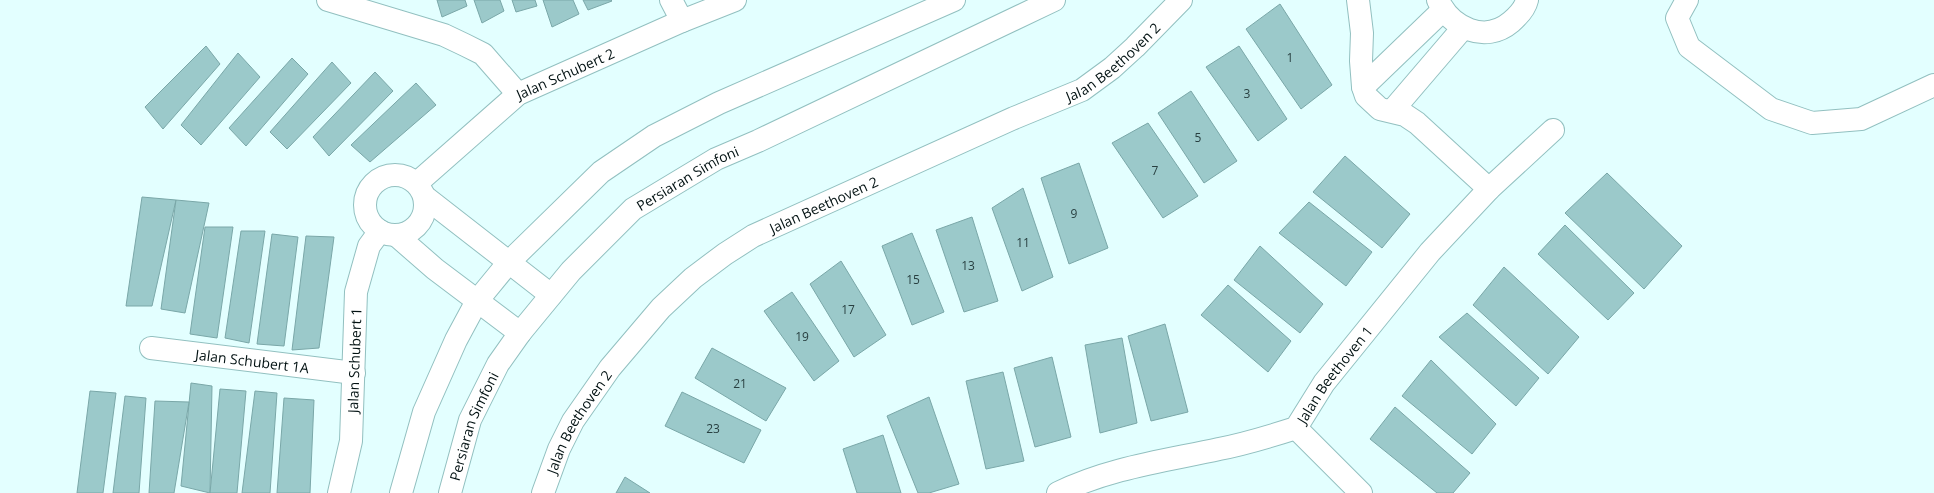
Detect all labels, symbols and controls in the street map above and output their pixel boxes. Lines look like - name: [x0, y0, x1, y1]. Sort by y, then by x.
- street label: Jalan Beethoven 2: [1061, 18, 1164, 106]
- street label: Jalan Schubert 2: [511, 43, 617, 104]
- house number: 1: [1287, 49, 1293, 66]
- house number: 3: [1244, 85, 1251, 102]
- house number: 5: [1195, 129, 1202, 146]
- street label: Persiaran Simfoni: [632, 141, 741, 215]
- house number: 7: [1152, 162, 1159, 179]
- street label: Jalan Beethoven 2: [764, 171, 881, 238]
- house number: 9: [1071, 205, 1078, 222]
- house number: 11: [1016, 234, 1030, 251]
- house number: 13: [961, 257, 975, 274]
- house number: 15: [906, 271, 920, 288]
- house number: 17: [841, 301, 855, 318]
- street label: Jalan Schubert 1: [342, 307, 365, 415]
- street label: Jalan Beethoven 1: [1291, 322, 1376, 429]
- house number: 19: [795, 328, 809, 345]
- street label: Jalan Schubert 1A: [192, 344, 310, 377]
- street label: Jalan Beethoven 2: [541, 366, 615, 478]
- street label: Persiaran Simfoni: [444, 368, 502, 483]
- house number: 21: [733, 375, 747, 392]
- house number: 23: [706, 420, 720, 437]

